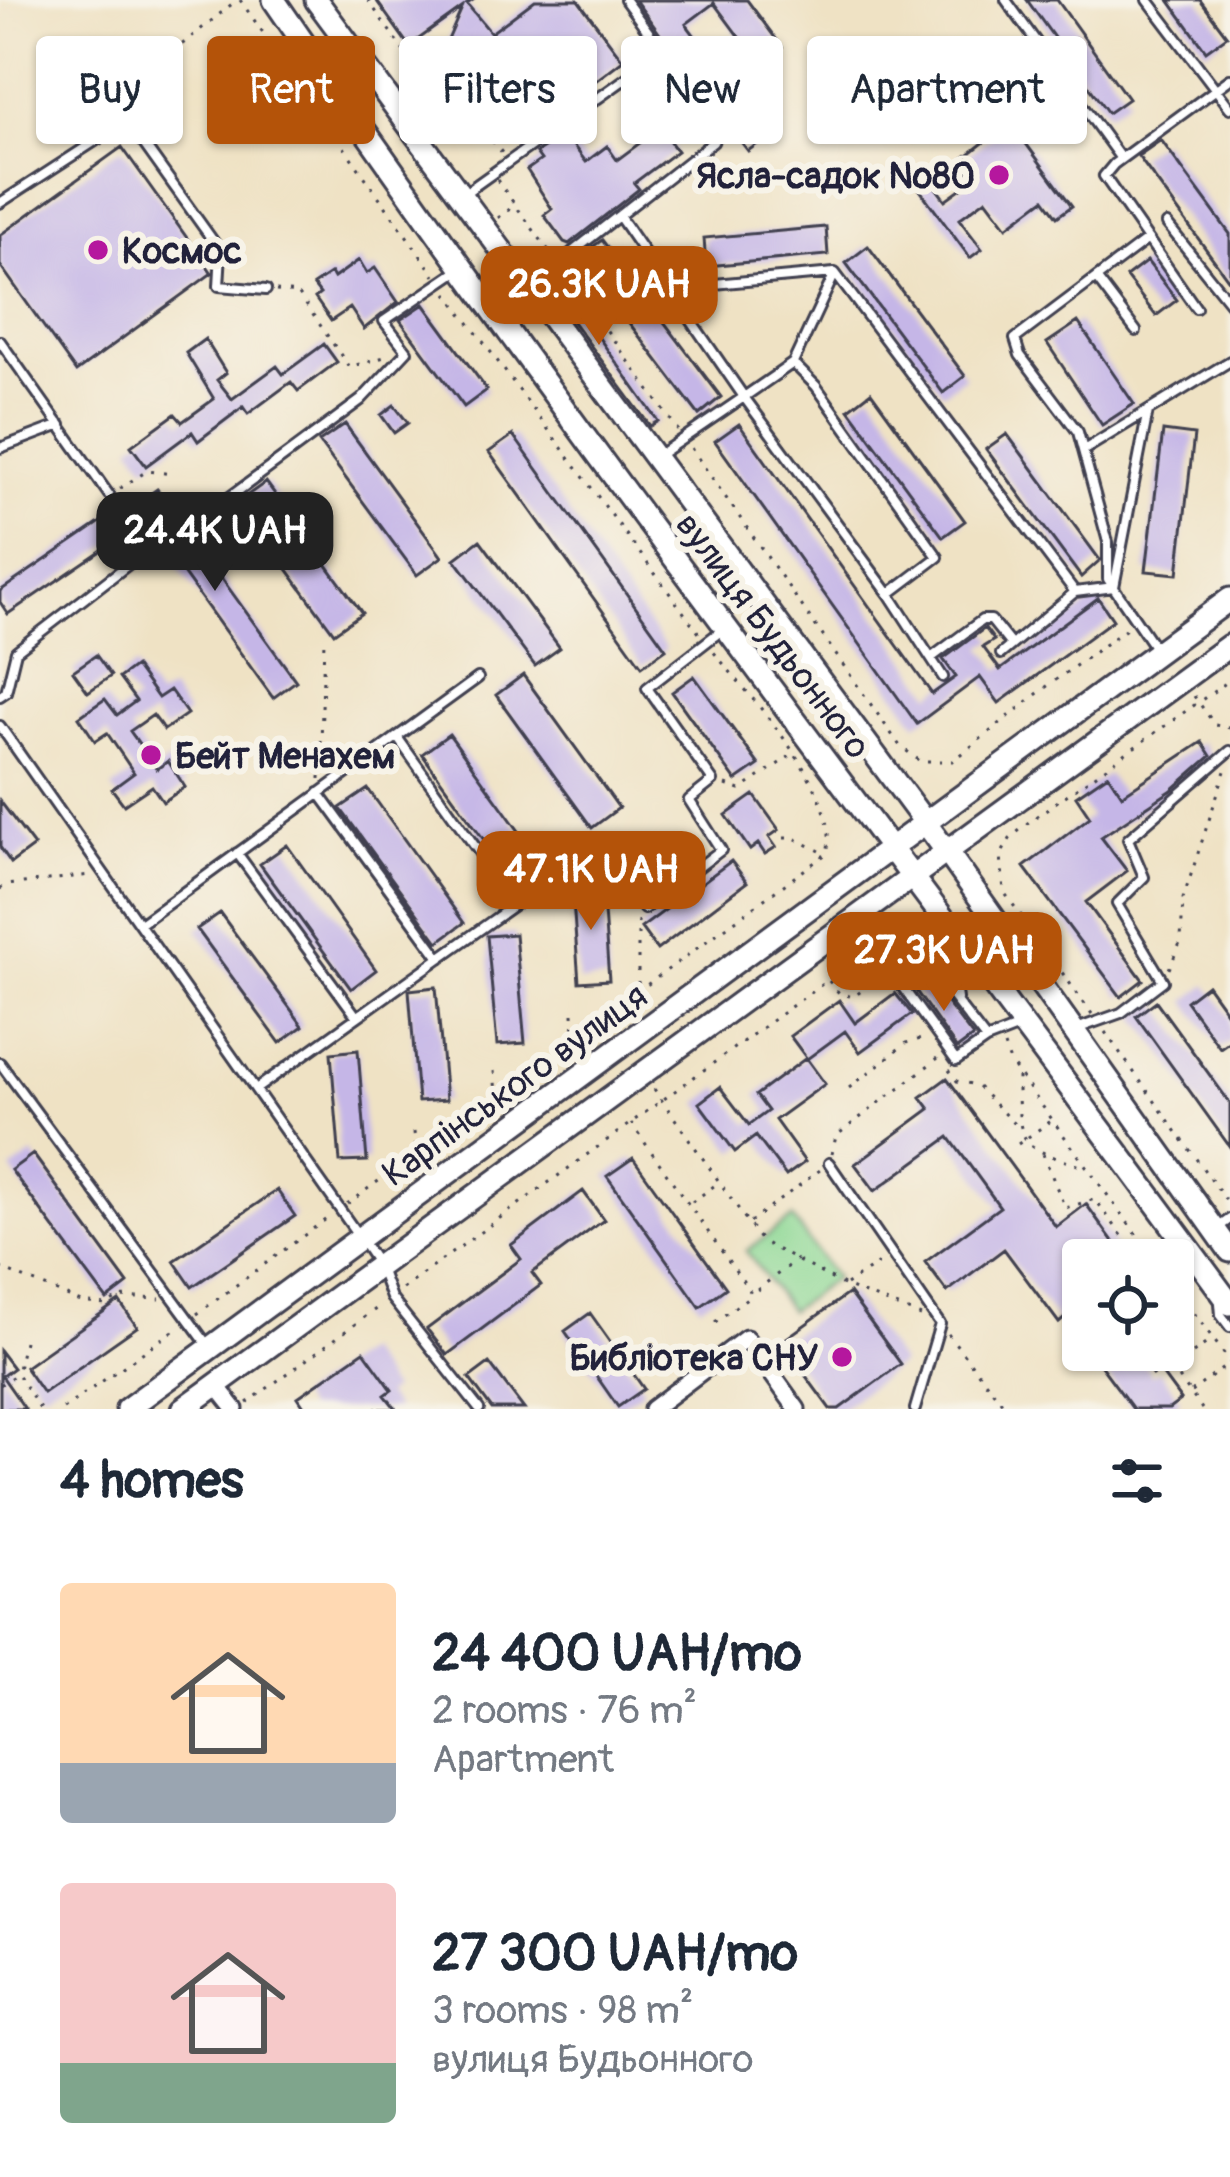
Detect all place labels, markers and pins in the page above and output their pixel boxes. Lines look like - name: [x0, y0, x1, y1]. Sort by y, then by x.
- place label: Ясла-садок №80: [696, 154, 975, 199]
- marker: Ясла-садок №80: [986, 162, 1012, 188]
- place label: Космос: [122, 229, 242, 274]
- marker: Космос: [85, 237, 111, 263]
- pin: 26.3K UAH: [462, 246, 736, 348]
- pin: 24.4K UAH: [78, 492, 352, 594]
- place label: Бейт Менахем: [175, 734, 395, 779]
- marker: Бейт Менахем: [138, 742, 164, 768]
- pin: 47.1K UAH: [454, 831, 728, 933]
- pin: 27.3K UAH: [807, 912, 1081, 1014]
- place label: Библіотека СНУ: [570, 1336, 818, 1381]
- marker: Библіотека СНУ: [829, 1344, 855, 1370]

